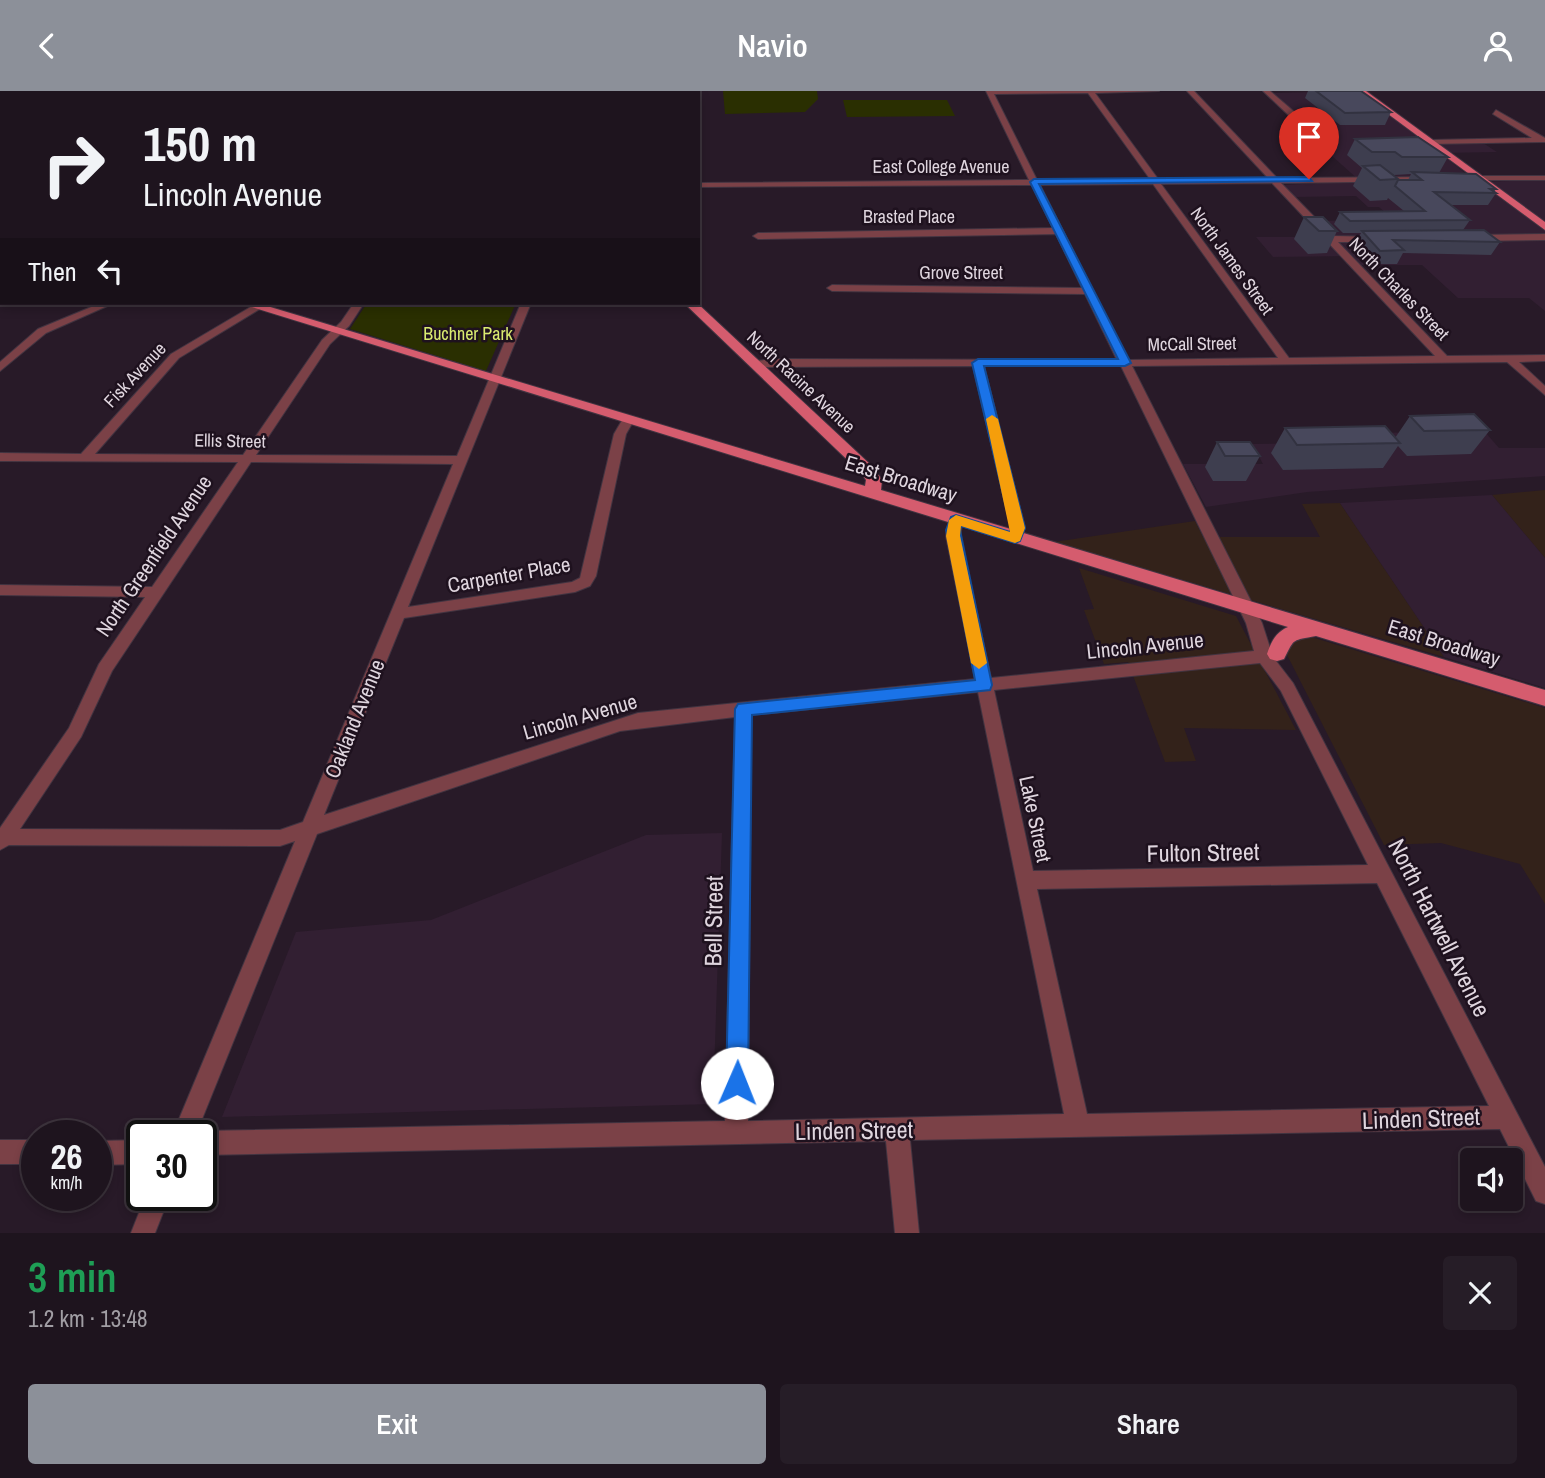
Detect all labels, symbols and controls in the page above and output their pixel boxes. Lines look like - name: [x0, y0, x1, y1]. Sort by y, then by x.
- text: Navio: [737, 24, 808, 67]
- icon: back: [28, 27, 66, 65]
- icon: person: [1479, 27, 1517, 65]
- pin: [1279, 107, 1339, 179]
- text: 150 m: [143, 110, 257, 176]
- icon: arrive: [1290, 118, 1328, 156]
- icon: right: [28, 119, 119, 210]
- street label: East College Avenue: [873, 154, 1009, 179]
- text: Lincoln Avenue: [143, 173, 322, 216]
- street label: North James Street: [1185, 202, 1280, 319]
- street label: Brasted Place: [863, 204, 955, 229]
- street label: North Charles Street: [1344, 232, 1455, 346]
- icon: left: [91, 252, 129, 290]
- text: Then: [28, 254, 77, 289]
- street label: Grove Street: [919, 260, 1003, 285]
- park label: Buchner Park: [423, 321, 513, 346]
- street label: North Racine Avenue: [742, 325, 861, 439]
- street label: McCall Street: [1147, 330, 1236, 357]
- street label: Fisk Avenue: [98, 337, 171, 413]
- street label: Ellis Street: [194, 427, 266, 454]
- street label: East Broadway: [842, 448, 961, 509]
- street label: North Greenfield Avenue: [89, 469, 219, 642]
- street label: Carpenter Place: [445, 549, 573, 600]
- street label: East Broadway: [1385, 612, 1504, 673]
- street label: Lincoln Avenue: [1085, 625, 1205, 666]
- street label: Oakland Avenue: [317, 655, 392, 783]
- street label: Lincoln Avenue: [519, 686, 640, 747]
- street label: Lake Street: [1012, 773, 1059, 865]
- street label: North Hartwell Avenue: [1381, 833, 1499, 1022]
- street label: Fulton Street: [1146, 835, 1260, 869]
- street label: Bell Street: [696, 875, 730, 967]
- position arrow: [700, 1046, 774, 1120]
- street label: Linden Street: [1361, 1100, 1481, 1136]
- street label: Linden Street: [795, 1113, 914, 1147]
- speed limit sign: 30: [126, 1120, 217, 1211]
- text: 26: [51, 1133, 82, 1180]
- map controls: [1460, 1148, 1523, 1211]
- button: sound: [1460, 1148, 1523, 1211]
- text: km/h: [51, 1170, 83, 1195]
- text: 3 min: [28, 1249, 117, 1305]
- button: close: [1443, 1256, 1517, 1330]
- text: 1.2 km · 13:48: [28, 1303, 148, 1334]
- button: Exit: [28, 1384, 766, 1464]
- button: Share: [780, 1384, 1517, 1464]

